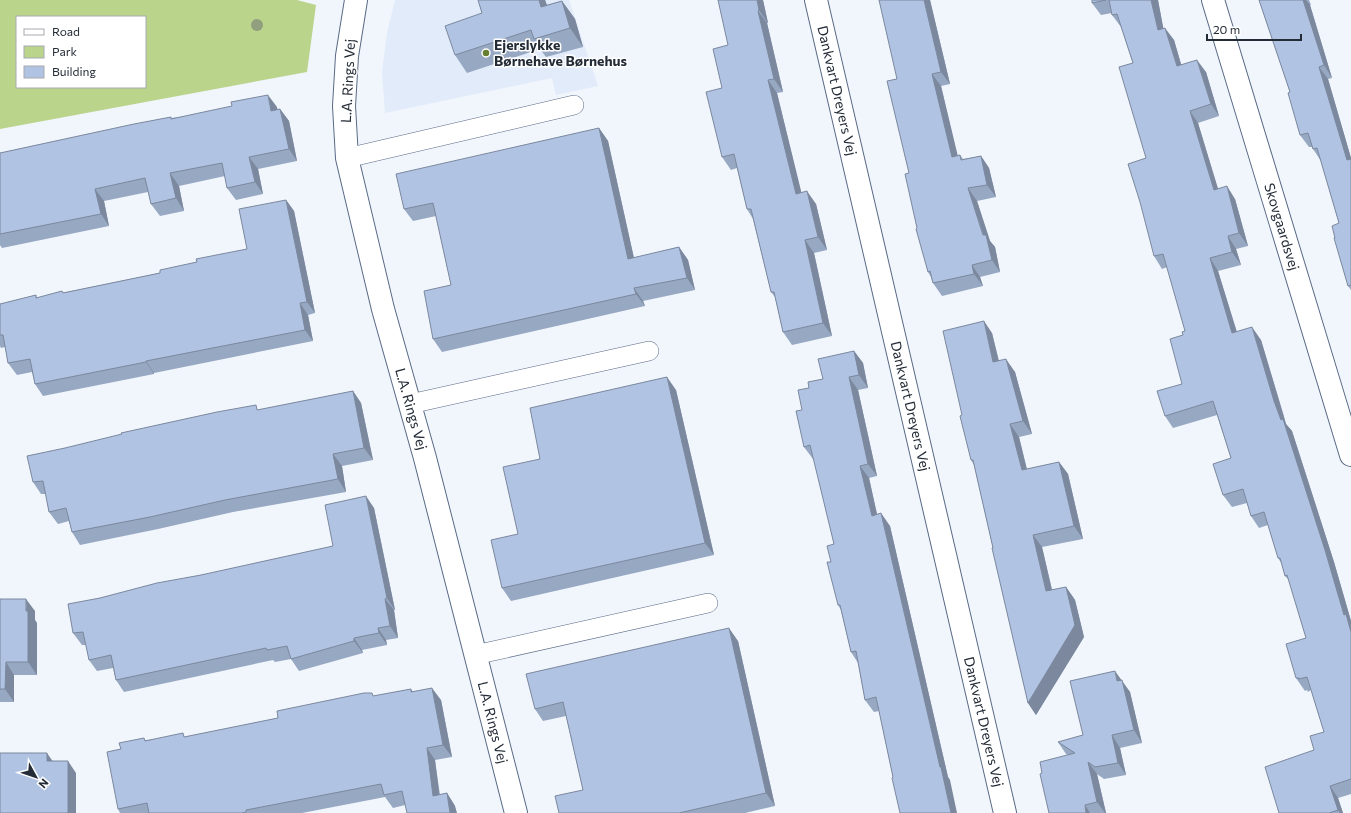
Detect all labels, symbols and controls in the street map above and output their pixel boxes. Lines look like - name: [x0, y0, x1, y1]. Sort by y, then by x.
- legend: [16, 16, 146, 88]
- scale bar: [1207, 16, 1301, 42]
- text: 20 m: [1213, 22, 1240, 36]
- text: Road: [52, 24, 80, 38]
- street label: Dankvart Dreyers Vej: [814, 24, 861, 157]
- place label: Ejerslykke Børnehave Børnehus: [494, 36, 627, 69]
- street label: L.A. Rings Vej: [337, 38, 358, 123]
- text: Park: [52, 44, 78, 58]
- marker: Ejerslykke Børnehave Børnehus: [481, 48, 491, 58]
- text: Building: [52, 64, 96, 78]
- street label: Skovgaardsvej: [1261, 181, 1304, 272]
- street label: Dankvart Dreyers Vej: [888, 339, 934, 473]
- street label: L.A. Rings Vej: [392, 366, 431, 452]
- street label: Dankvart Dreyers Vej: [961, 655, 1008, 788]
- street label: L.A. Rings Vej: [475, 679, 512, 765]
- north arrow: [16, 757, 56, 797]
- text: N: [36, 776, 52, 791]

